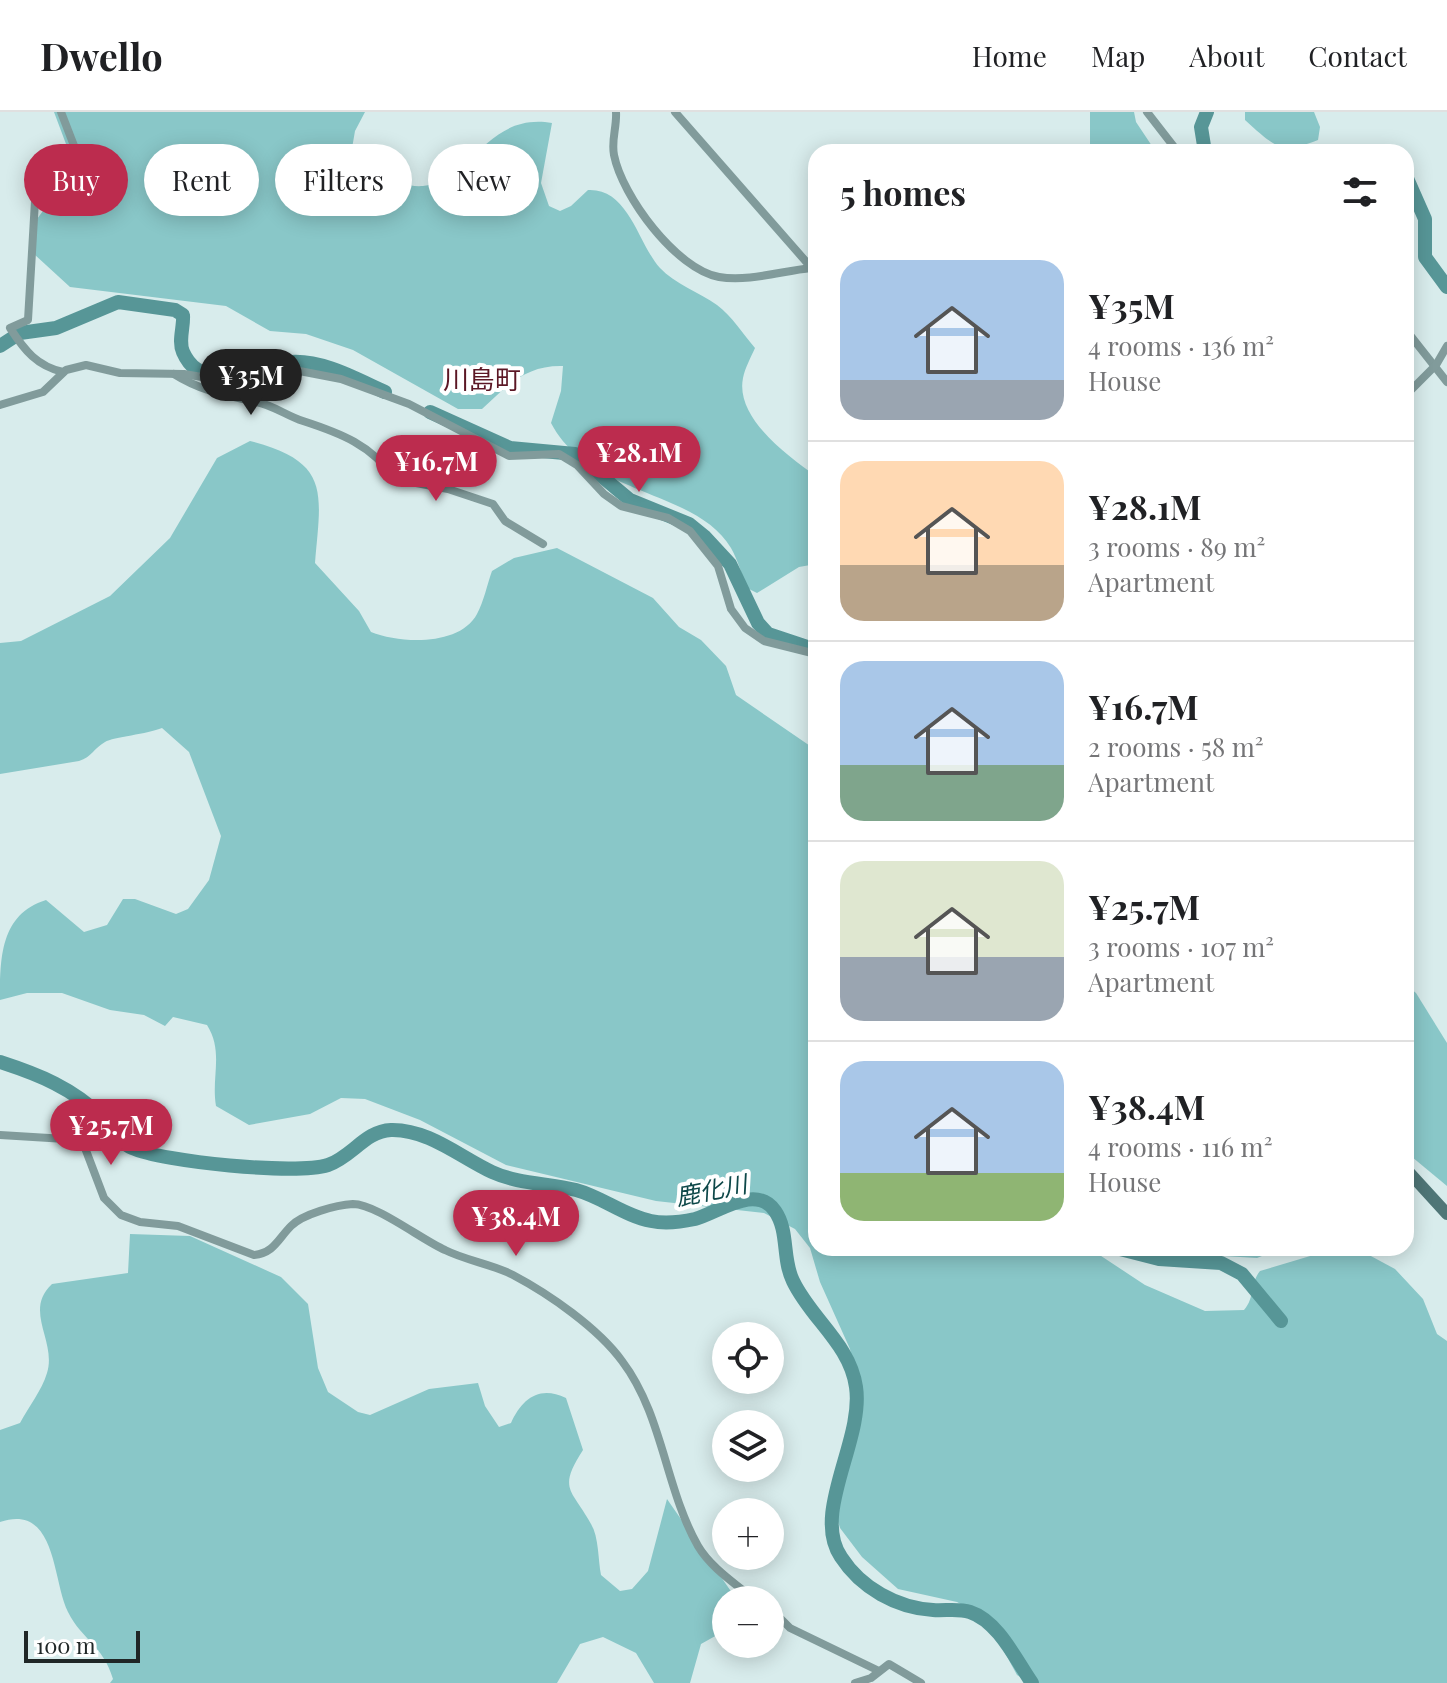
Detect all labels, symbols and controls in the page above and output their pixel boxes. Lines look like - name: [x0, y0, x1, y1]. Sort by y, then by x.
- text: Dwello: [40, 30, 163, 81]
- text: Home: [972, 37, 1047, 74]
- text: Map: [1091, 37, 1145, 74]
- text: About: [1189, 37, 1264, 74]
- text: Contact: [1308, 37, 1407, 74]
- chip: Buy: [24, 144, 128, 216]
- chip: Rent: [144, 144, 259, 216]
- chip: Filters: [275, 144, 412, 216]
- chip: New: [428, 144, 539, 216]
- text: 5 homes: [840, 169, 966, 215]
- icon: filters: [1338, 170, 1382, 214]
- text: ¥35M: [1088, 282, 1175, 328]
- icon: home: [904, 292, 1000, 388]
- text: 4 rooms · 136 m²: [1088, 328, 1274, 363]
- pin: ¥35M: [204, 349, 298, 417]
- text: ¥35M: [218, 357, 284, 392]
- district label: 川島町: [443, 361, 521, 396]
- text: House: [1088, 363, 1161, 398]
- pin: ¥28.1M: [574, 426, 704, 494]
- text: ¥28.1M: [596, 434, 682, 469]
- pin: ¥16.7M: [371, 435, 501, 503]
- text: ¥16.7M: [394, 443, 478, 478]
- text: ¥28.1M: [1088, 483, 1202, 529]
- icon: home: [904, 493, 1000, 589]
- text: 3 rooms · 89 m²: [1088, 529, 1265, 564]
- text: Apartment: [1088, 564, 1214, 599]
- text: ¥16.7M: [1088, 683, 1199, 729]
- icon: home: [904, 693, 1000, 789]
- text: 2 rooms · 58 m²: [1088, 729, 1264, 764]
- text: Apartment: [1088, 764, 1214, 799]
- text: ¥25.7M: [1088, 883, 1200, 929]
- icon: home: [904, 893, 1000, 989]
- text: 3 rooms · 107 m²: [1088, 929, 1274, 964]
- text: Apartment: [1088, 964, 1214, 999]
- text: ¥38.4M: [1088, 1083, 1205, 1129]
- icon: home: [904, 1093, 1000, 1189]
- pin: ¥25.7M: [46, 1099, 176, 1167]
- text: ¥25.7M: [68, 1107, 154, 1142]
- text: 4 rooms · 116 m²: [1088, 1129, 1272, 1164]
- text: House: [1088, 1164, 1161, 1199]
- water label: 鹿化川: [673, 1166, 752, 1212]
- pin: ¥38.4M: [451, 1190, 581, 1258]
- text: ¥38.4M: [471, 1198, 561, 1233]
- map controls: [712, 1322, 784, 1658]
- button: locate: [712, 1322, 784, 1394]
- button: layers: [712, 1410, 784, 1482]
- button: +: [712, 1498, 784, 1570]
- button: −: [712, 1586, 784, 1658]
- scale bar: [24, 1627, 140, 1663]
- text: 100 m: [36, 1630, 96, 1660]

